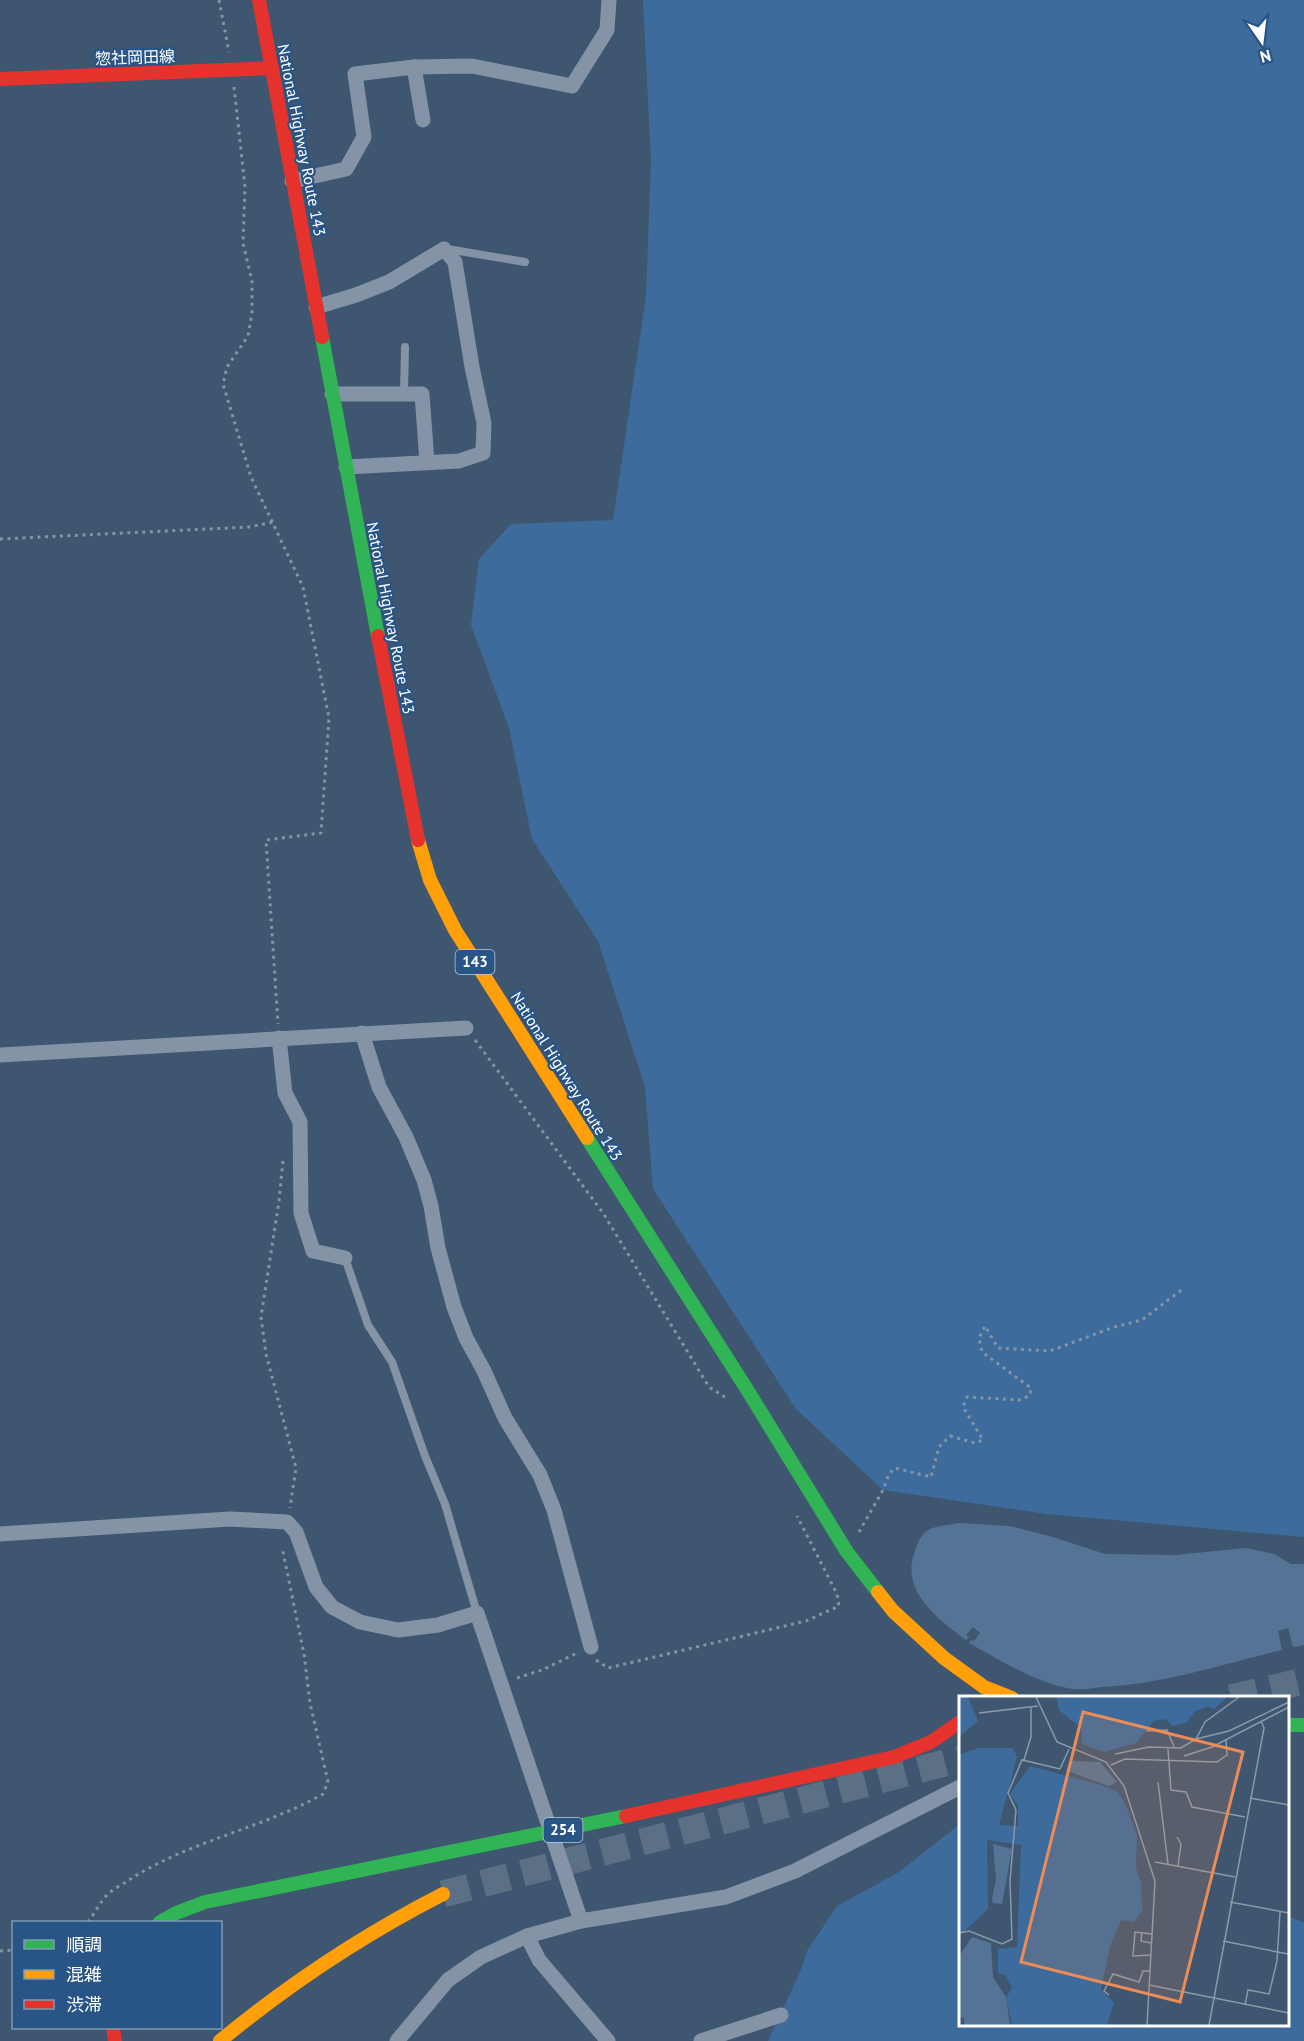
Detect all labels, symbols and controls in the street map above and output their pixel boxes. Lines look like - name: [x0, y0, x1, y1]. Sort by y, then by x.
- north arrow: [1232, 12, 1292, 72]
- street label: National Highway Route 143: [274, 42, 330, 238]
- street label: 惣社岡田線: [95, 46, 175, 68]
- text: N: [1258, 46, 1273, 68]
- street label: National Highway Route 143: [363, 520, 419, 716]
- road number: 143: [456, 950, 494, 974]
- street label: National Highway Route 143: [507, 988, 627, 1164]
- inset map: [959, 1696, 1289, 2026]
- road number: 254: [544, 1818, 582, 1842]
- legend: [12, 1921, 222, 2029]
- text: 順調: [66, 1933, 102, 1956]
- text: 混雑: [66, 1963, 102, 1986]
- text: 渋滞: [66, 1993, 102, 2016]

